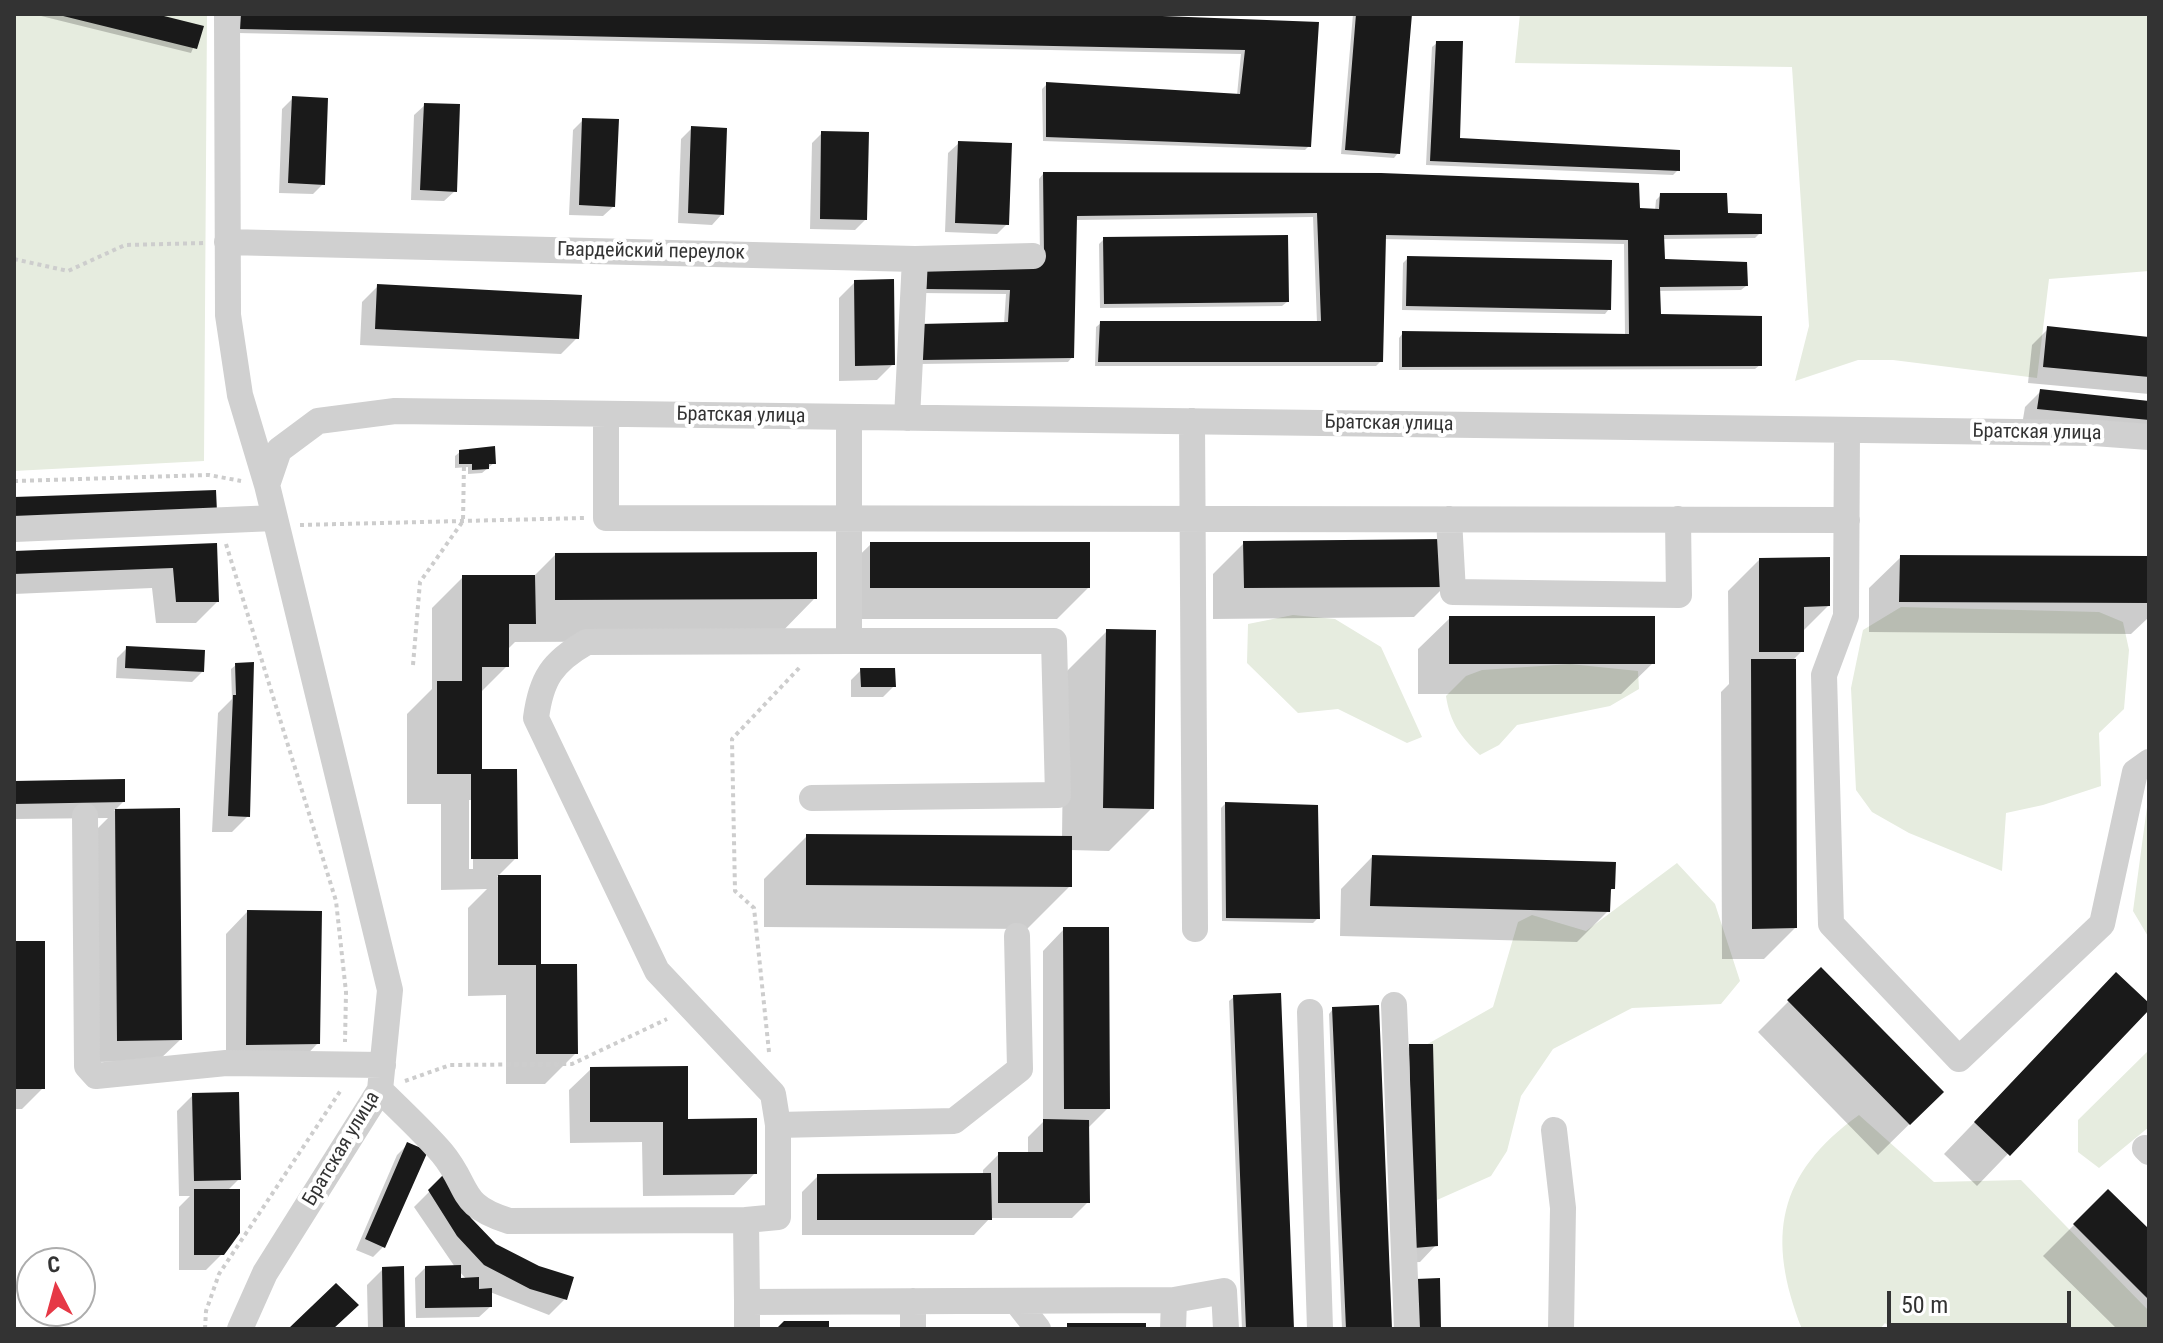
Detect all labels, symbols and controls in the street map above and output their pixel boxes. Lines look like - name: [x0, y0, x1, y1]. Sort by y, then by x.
- street label: Гвардейский переулок: [557, 238, 745, 266]
- street label: Братская улица: [676, 403, 806, 429]
- street label: Братская улица: [1324, 411, 1454, 437]
- street label: Братская улица: [1972, 420, 2102, 446]
- street label: Братская улица: [298, 1088, 386, 1210]
- north arrow: [16, 1247, 96, 1327]
- text: С: [46, 1252, 61, 1278]
- scale bar: [1891, 1275, 2075, 1325]
- text: 50 m: [1901, 1291, 1948, 1319]

